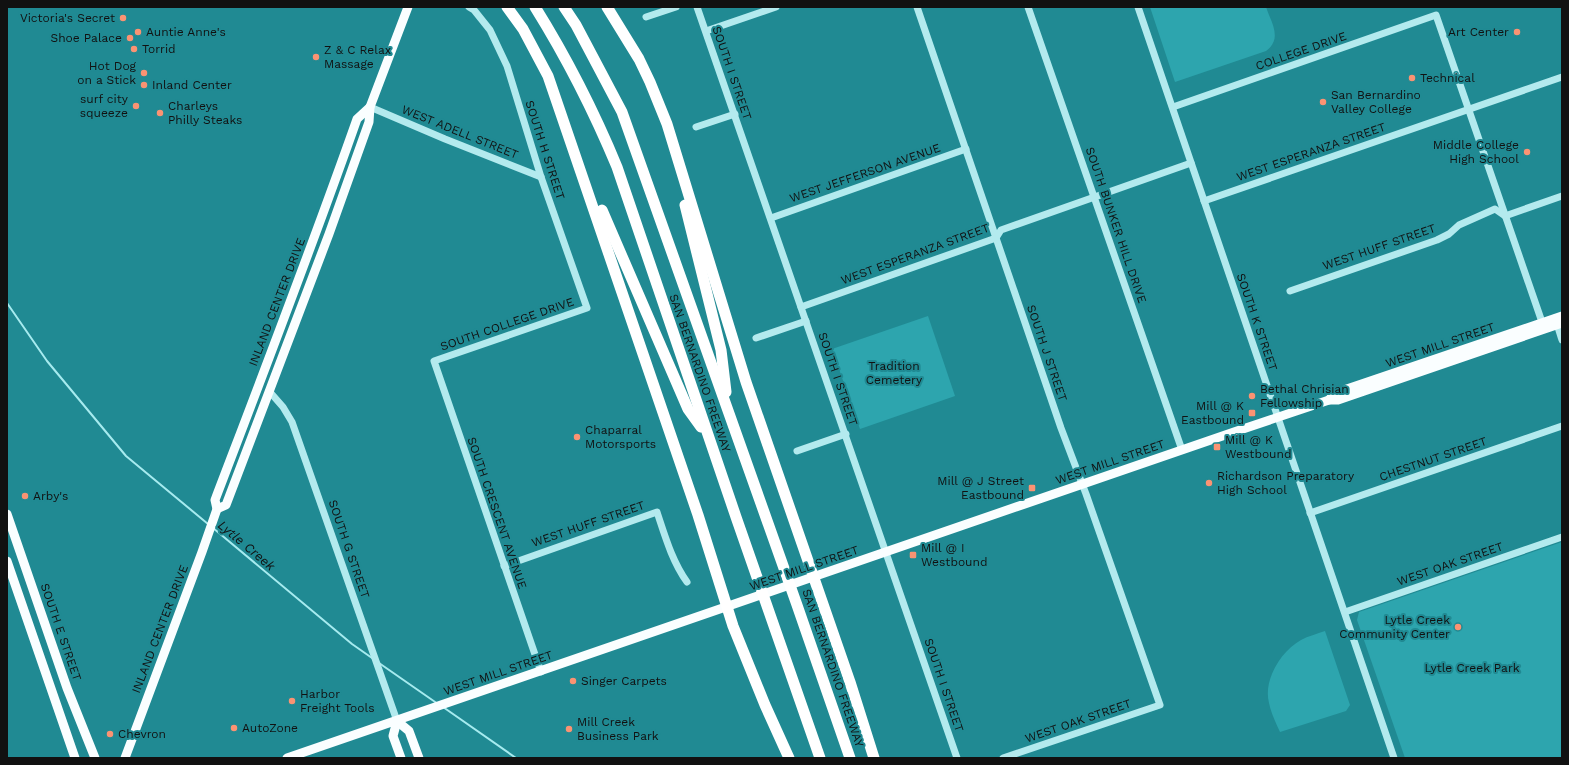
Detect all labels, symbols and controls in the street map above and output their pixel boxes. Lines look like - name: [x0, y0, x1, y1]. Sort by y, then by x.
- place label: Victoria's Secret: [20, 11, 115, 25]
- marker: Victoria's Secret: [118, 13, 128, 23]
- street label: SOUTH I STREET: [709, 24, 755, 122]
- place label: Auntie Anne's: [146, 25, 226, 39]
- place label: Art Center: [1448, 25, 1509, 39]
- marker: Auntie Anne's: [133, 27, 143, 37]
- marker: Art Center: [1512, 27, 1522, 37]
- street label: COLLEGE DRIVE: [1254, 29, 1349, 73]
- place label: Shoe Palace: [50, 31, 122, 45]
- marker: Shoe Palace: [125, 33, 135, 43]
- place label: Torrid: [142, 42, 176, 56]
- place label: Z & C Relax Massage: [324, 43, 391, 71]
- marker: Torrid: [129, 44, 139, 54]
- marker: Z & C Relax Massage: [311, 52, 321, 62]
- place label: Hot Dog on a Stick: [77, 59, 137, 87]
- marker: Hot Dog on a Stick: [139, 68, 149, 78]
- place label: Technical: [1420, 71, 1475, 85]
- marker: Technical: [1407, 73, 1417, 83]
- place label: Inland Center: [152, 78, 232, 92]
- marker: Inland Center: [139, 80, 149, 90]
- place label: San Bernardino Valley College: [1331, 88, 1421, 116]
- place label: surf city squeeze: [80, 92, 129, 120]
- marker: San Bernardino Valley College: [1318, 97, 1328, 107]
- place label: Charleys Philly Steaks: [168, 99, 242, 127]
- street label: SOUTH H STREET: [522, 99, 568, 201]
- marker: surf city squeeze: [131, 101, 141, 111]
- street label: WEST ADELL STREET: [400, 102, 520, 162]
- marker: Charleys Philly Steaks: [155, 108, 165, 118]
- street label: WEST ESPERANZA STREET: [1235, 120, 1387, 184]
- place label: Middle College High School: [1433, 138, 1519, 166]
- street label: WEST JEFFERSON AVENUE: [788, 140, 943, 205]
- street label: SOUTH BUNKER HILL DRIVE: [1083, 145, 1149, 305]
- marker: Middle College High School: [1522, 147, 1532, 157]
- street label: WEST ESPERANZA STREET: [839, 221, 991, 287]
- street label: WEST HUFF STREET: [1321, 221, 1437, 273]
- street label: INLAND CENTER DRIVE: [246, 236, 308, 368]
- street label: SOUTH K STREET: [1234, 271, 1280, 373]
- street label: SAN BERNARDINO FREEWAY: [666, 292, 734, 454]
- street label: SOUTH COLLEGE DRIVE: [438, 294, 576, 353]
- street label: SOUTH J STREET: [1024, 303, 1070, 403]
- street label: WEST MILL STREET: [1384, 320, 1496, 370]
- street label: SOUTH I STREET: [815, 330, 861, 428]
- park label: Tradition Cemetery: [866, 359, 923, 387]
- place label: Bethal Chrisian Fellowship: [1260, 382, 1349, 410]
- marker: Bethal Chrisian Fellowship: [1247, 391, 1257, 401]
- place label: Mill @ K Eastbound: [1181, 399, 1244, 427]
- marker: Mill @ K Eastbound: [1247, 408, 1257, 418]
- place label: Chaparral Motorsports: [585, 423, 656, 451]
- marker: Chaparral Motorsports: [572, 432, 582, 442]
- place label: Mill @ K Westbound: [1225, 433, 1291, 461]
- street label: CHESTNUT STREET: [1377, 434, 1489, 484]
- street label: SOUTH CRESCENT AVENUE: [464, 435, 530, 591]
- street label: WEST MILL STREET: [1054, 437, 1166, 487]
- marker: Mill @ K Westbound: [1212, 442, 1222, 452]
- place label: Richardson Preparatory High School: [1217, 469, 1355, 497]
- place label: Mill @ J Street Eastbound: [937, 474, 1024, 502]
- marker: Richardson Preparatory High School: [1204, 478, 1214, 488]
- marker: Mill @ J Street Eastbound: [1027, 483, 1037, 493]
- place label: Arby's: [33, 489, 68, 503]
- marker: Arby's: [20, 491, 30, 501]
- street label: SOUTH G STREET: [326, 498, 372, 600]
- street label: WEST HUFF STREET: [530, 498, 646, 550]
- water label: Lytle Creek: [215, 517, 279, 574]
- street label: WEST OAK STREET: [1395, 539, 1505, 589]
- place label: Mill @ I Westbound: [921, 541, 987, 569]
- street label: WEST MILL STREET: [748, 543, 860, 593]
- marker: Mill @ I Westbound: [908, 550, 918, 560]
- street label: INLAND CENTER DRIVE: [129, 563, 191, 695]
- street label: SOUTH E STREET: [38, 581, 84, 683]
- street label: SAN BERNARDINO FREEWAY: [799, 587, 867, 749]
- place label: Lytle Creek Community Center: [1339, 613, 1450, 641]
- marker: Lytle Creek Community Center: [1453, 622, 1463, 632]
- street label: SOUTH I STREET: [921, 636, 967, 734]
- street label: WEST MILL STREET: [442, 648, 554, 698]
- park label: Lytle Creek Park: [1424, 661, 1520, 675]
- place label: Singer Carpets: [581, 674, 667, 688]
- marker: Singer Carpets: [568, 676, 578, 686]
- place label: Harbor Freight Tools: [300, 687, 375, 715]
- marker: Harbor Freight Tools: [287, 696, 297, 706]
- street label: WEST OAK STREET: [1023, 696, 1133, 746]
- place label: Mill Creek Business Park: [577, 715, 659, 743]
- place label: AutoZone: [242, 721, 298, 735]
- marker: AutoZone: [229, 723, 239, 733]
- marker: Mill Creek Business Park: [564, 724, 574, 734]
- place label: Chevron: [118, 727, 166, 741]
- marker: Chevron: [105, 729, 115, 739]

